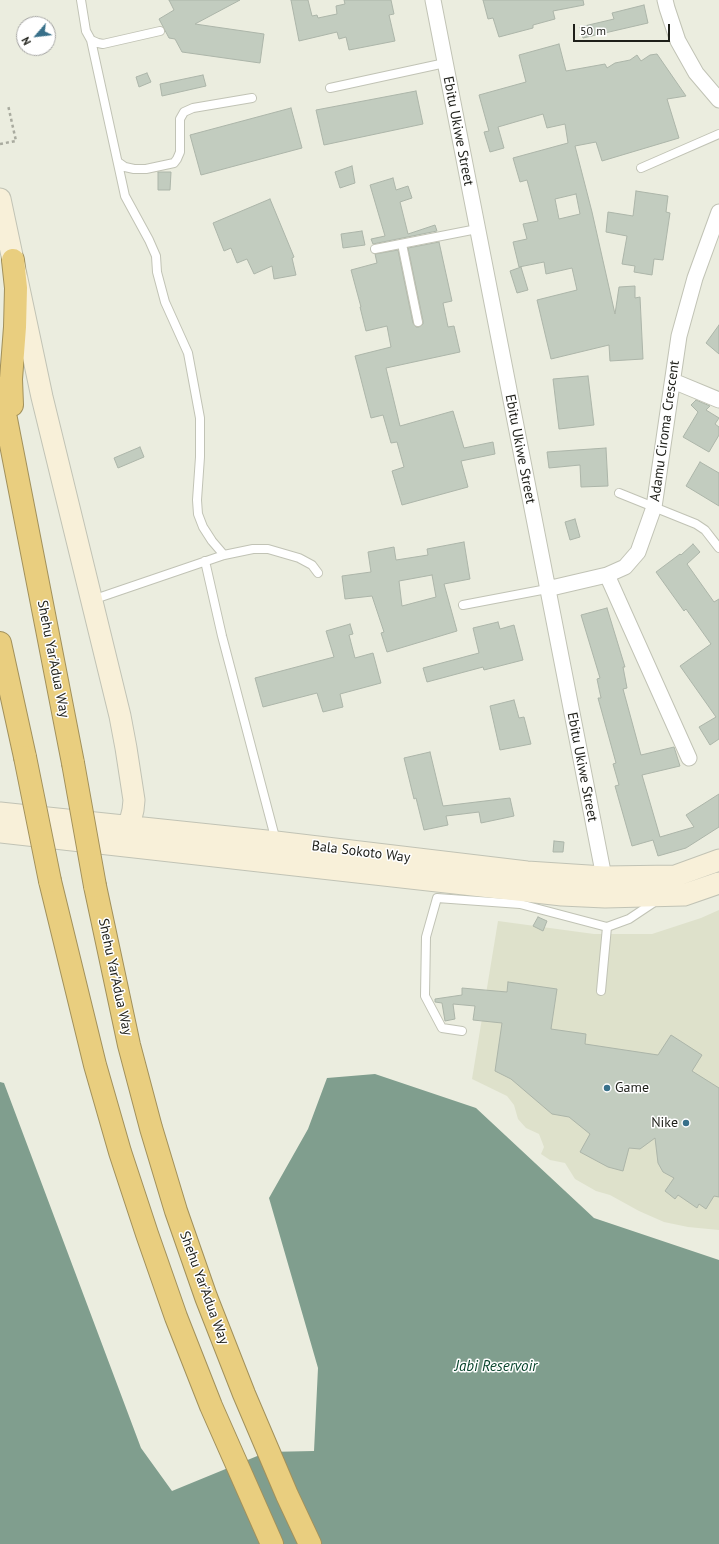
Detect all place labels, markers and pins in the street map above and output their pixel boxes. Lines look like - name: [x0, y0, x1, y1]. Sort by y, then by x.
- place label: Game: [615, 1080, 649, 1096]
- marker: Game: [602, 1083, 612, 1093]
- place label: Nike: [651, 1115, 678, 1131]
- marker: Nike: [681, 1118, 691, 1128]

